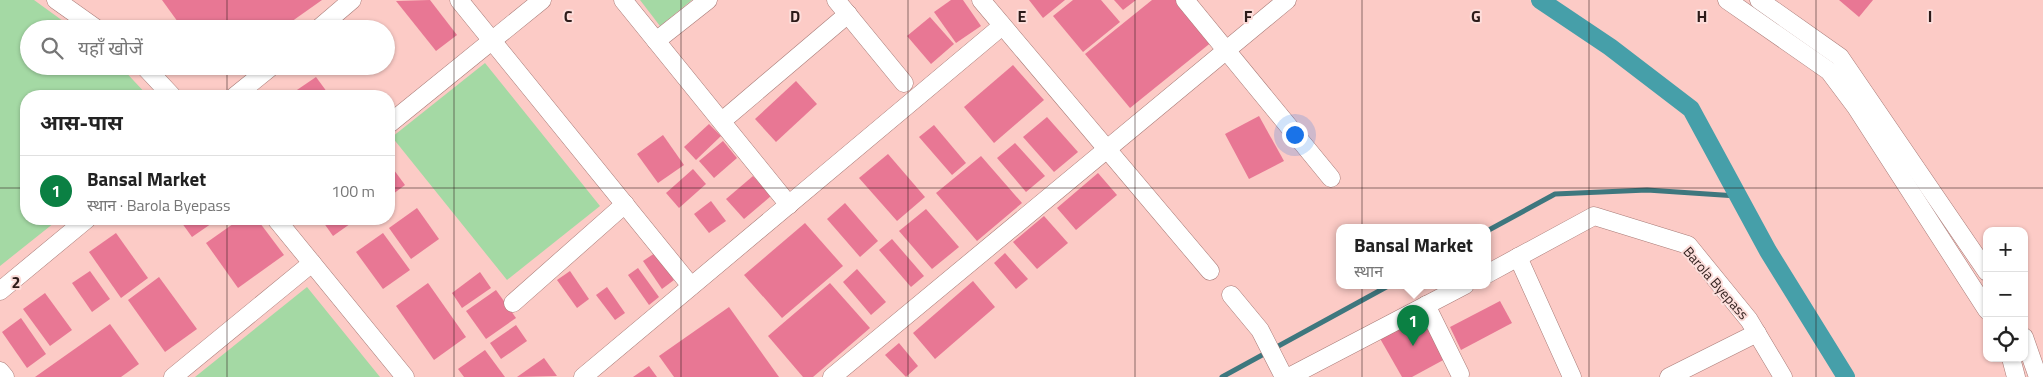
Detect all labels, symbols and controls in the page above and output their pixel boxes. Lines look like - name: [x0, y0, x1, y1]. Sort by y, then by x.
- text: C: [564, 4, 573, 28]
- text: D: [790, 4, 800, 28]
- text: E: [1018, 4, 1027, 28]
- text: F: [1244, 4, 1253, 28]
- text: G: [1471, 4, 1481, 28]
- text: H: [1697, 4, 1707, 28]
- text: I: [1928, 4, 1932, 28]
- search box: [20, 20, 395, 75]
- text: यहाँ खोजें: [78, 33, 143, 62]
- icon: search: [38, 34, 66, 62]
- text: आस-पास: [40, 106, 123, 138]
- your location: [1282, 122, 1308, 148]
- text: Bansal Market: [87, 164, 206, 193]
- text: 1: [52, 179, 60, 203]
- text: 100 m: [331, 179, 375, 203]
- text: स्थान · Barola Byepass: [87, 193, 230, 217]
- popup: [1336, 224, 1491, 289]
- map controls: [1983, 227, 2028, 362]
- button: +: [1983, 227, 2028, 272]
- text: Bansal Market: [1354, 230, 1473, 259]
- street label: Barola Byepass: [1679, 242, 1754, 324]
- text: स्थान: [1354, 259, 1383, 283]
- text: 2: [12, 270, 20, 294]
- button: −: [1983, 272, 2028, 317]
- pin: 1: [1397, 305, 1429, 346]
- button: locate: [1983, 317, 2028, 362]

